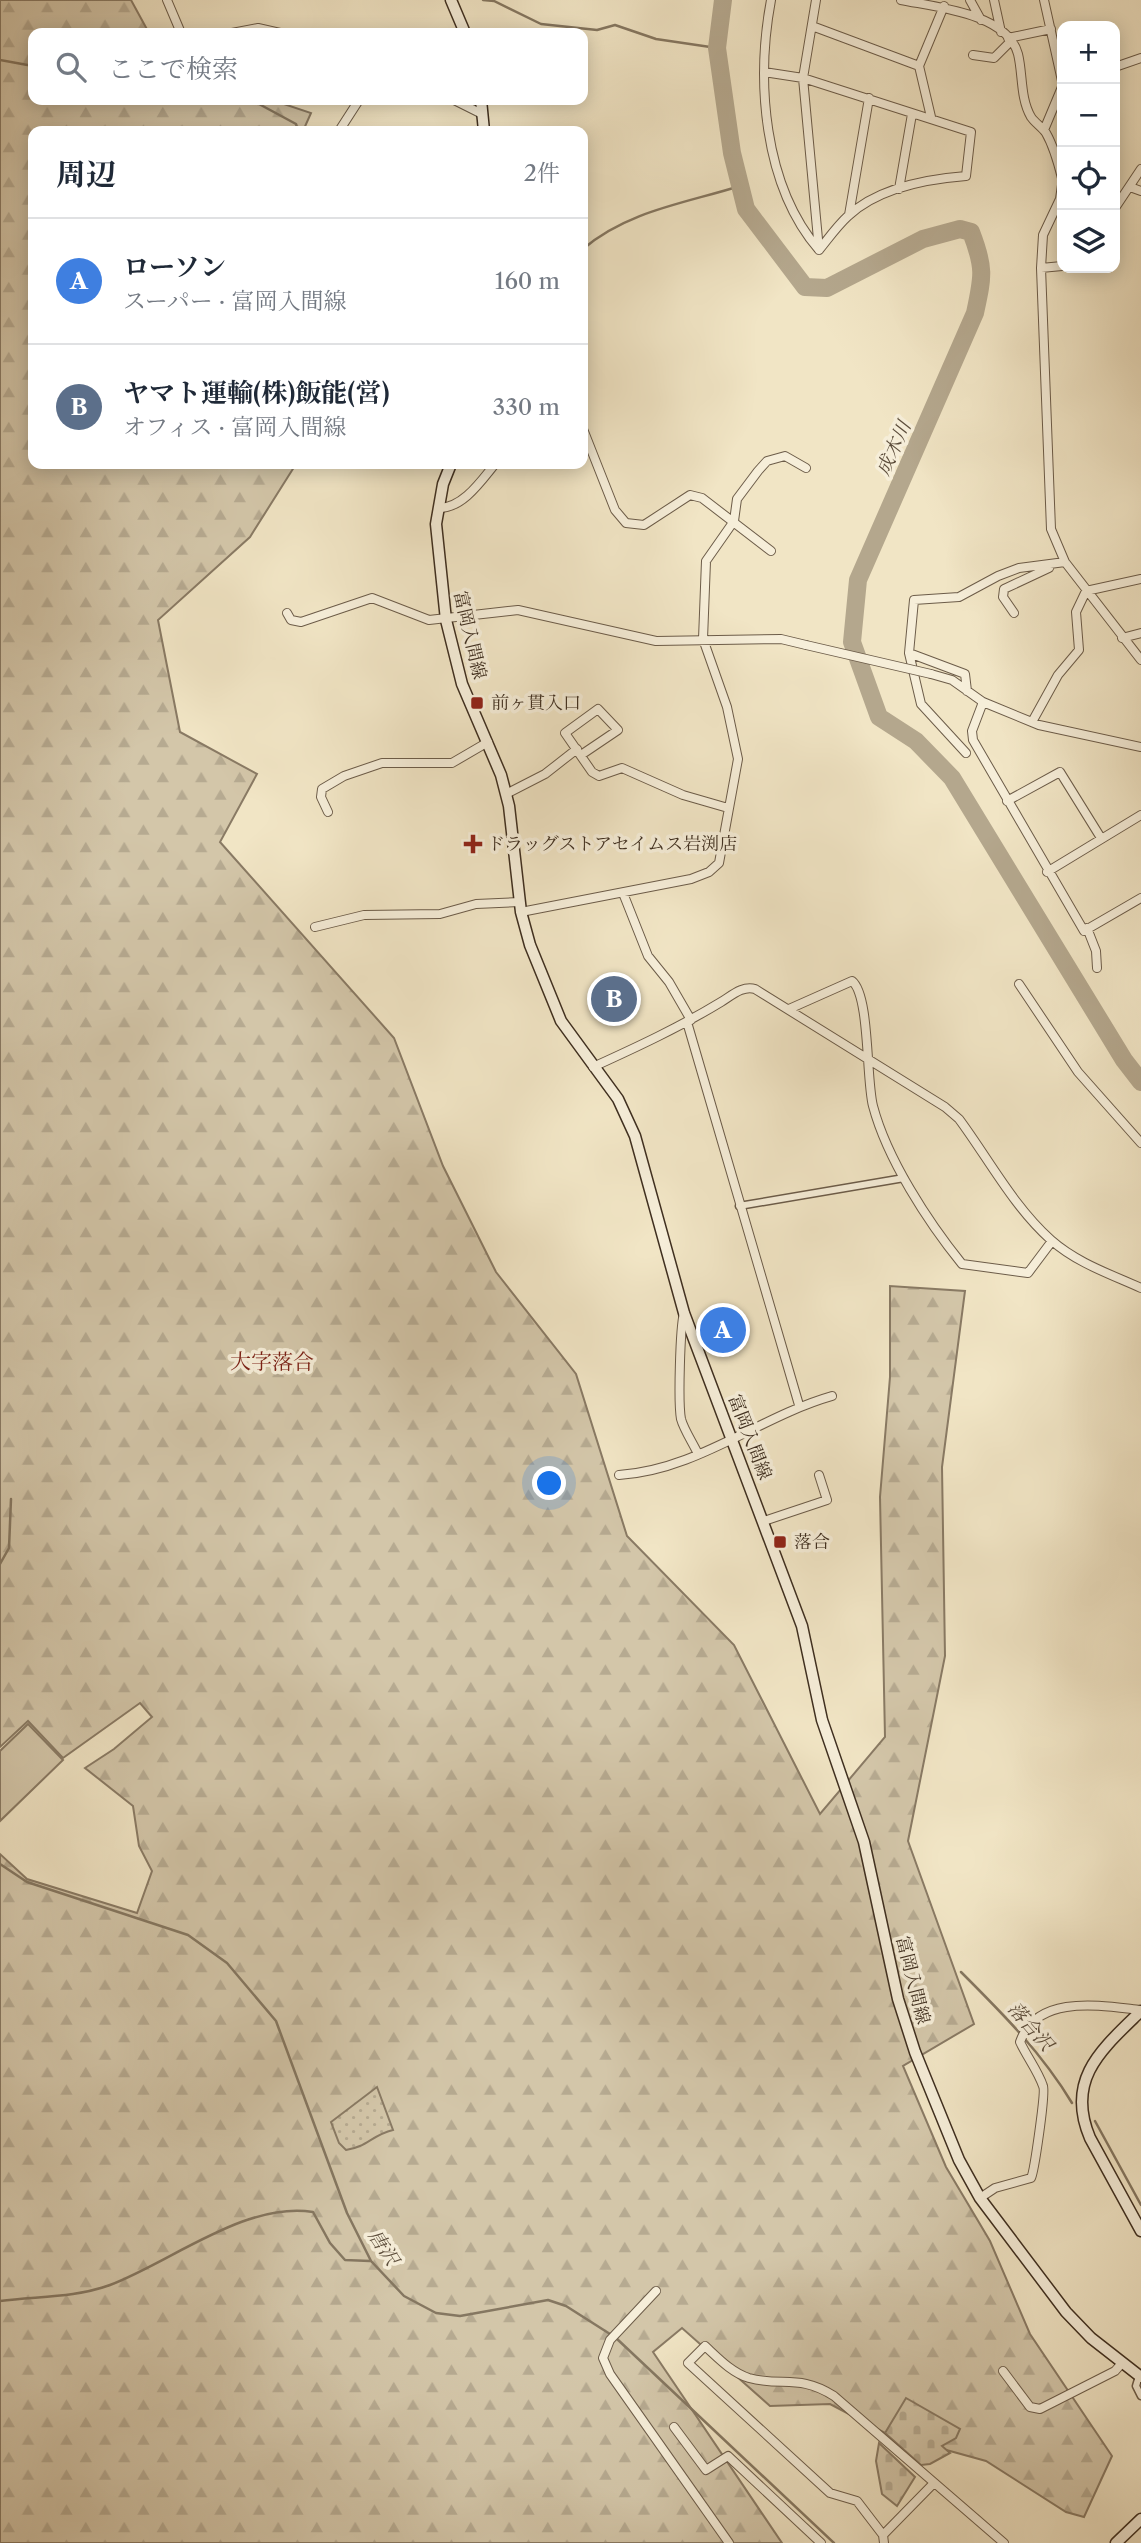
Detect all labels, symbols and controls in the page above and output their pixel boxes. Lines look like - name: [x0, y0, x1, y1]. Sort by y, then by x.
- map controls: [1057, 21, 1120, 273]
- button: +: [1057, 21, 1120, 84]
- search box: [28, 28, 588, 105]
- icon: search: [52, 48, 90, 86]
- text: ここで検索: [108, 53, 238, 85]
- button: −: [1057, 84, 1120, 147]
- button: locate: [1057, 147, 1120, 210]
- text: 周辺: [56, 156, 116, 193]
- text: 2件: [524, 159, 560, 187]
- button: layers: [1057, 210, 1120, 273]
- text: ローソン: [123, 251, 226, 283]
- text: A: [70, 267, 88, 295]
- text: 160 m: [495, 267, 560, 295]
- text: スーパー · 富岡入間線: [123, 287, 346, 315]
- text: ヤマト運輸(株)飯能(営): [123, 377, 390, 409]
- text: B: [70, 393, 88, 421]
- text: 330 m: [493, 393, 560, 421]
- text: オフィス · 富岡入間線: [123, 413, 346, 441]
- water label: 成木川: [871, 416, 916, 479]
- street label: 富岡入間線: [449, 589, 491, 681]
- place label: 前ヶ貫入口: [491, 692, 581, 714]
- marker: 前ヶ貫入口: [469, 695, 485, 711]
- place label: ドラッグストアセイムス岩渕店: [487, 833, 737, 855]
- marker: ドラッグストアセイムス岩渕店: [465, 836, 481, 852]
- pin: B: [591, 973, 637, 1025]
- pin: A: [700, 1304, 746, 1356]
- district label: 大字落合: [230, 1349, 314, 1374]
- street label: 富岡入間線: [724, 1391, 776, 1483]
- your location: [532, 1466, 566, 1500]
- place label: 落合: [794, 1531, 830, 1553]
- marker: 落合: [772, 1534, 788, 1550]
- street label: 富岡入間線: [891, 1934, 935, 2026]
- water label: 落合沢: [1003, 1997, 1059, 2057]
- water label: 唐沢: [364, 2225, 405, 2271]

